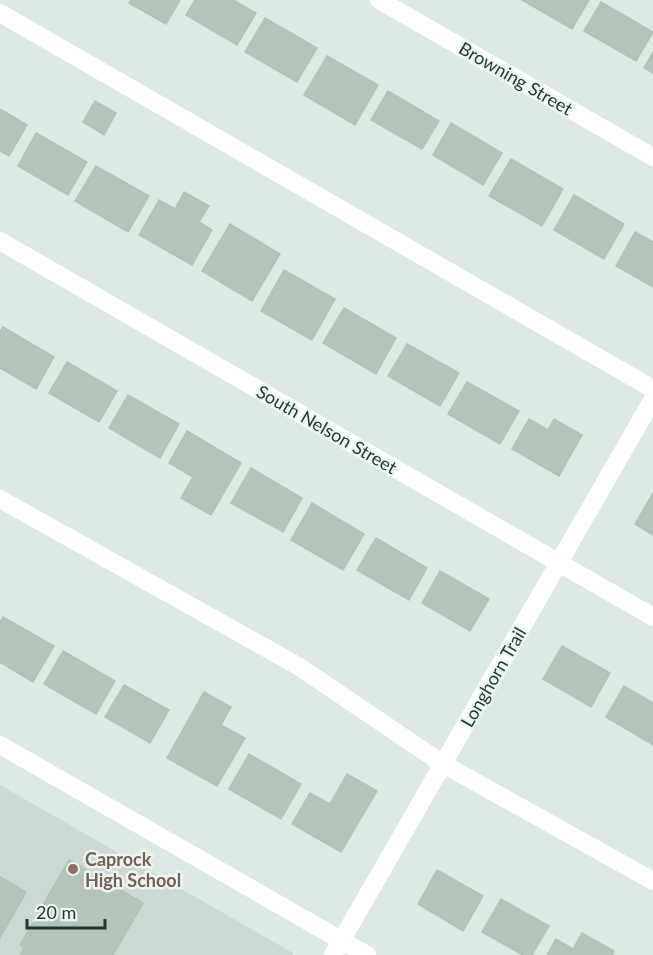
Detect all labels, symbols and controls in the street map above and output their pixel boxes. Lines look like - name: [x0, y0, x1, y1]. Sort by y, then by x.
- street label: Browning Street: [455, 37, 577, 120]
- street label: South Nelson Street: [253, 380, 402, 478]
- street label: Longhorn Trail: [456, 623, 530, 731]
- place label: Caprock High School: [85, 848, 181, 891]
- marker: Caprock High School: [66, 862, 80, 876]
- scale bar: [27, 892, 105, 930]
- text: 20 m: [36, 901, 76, 923]

